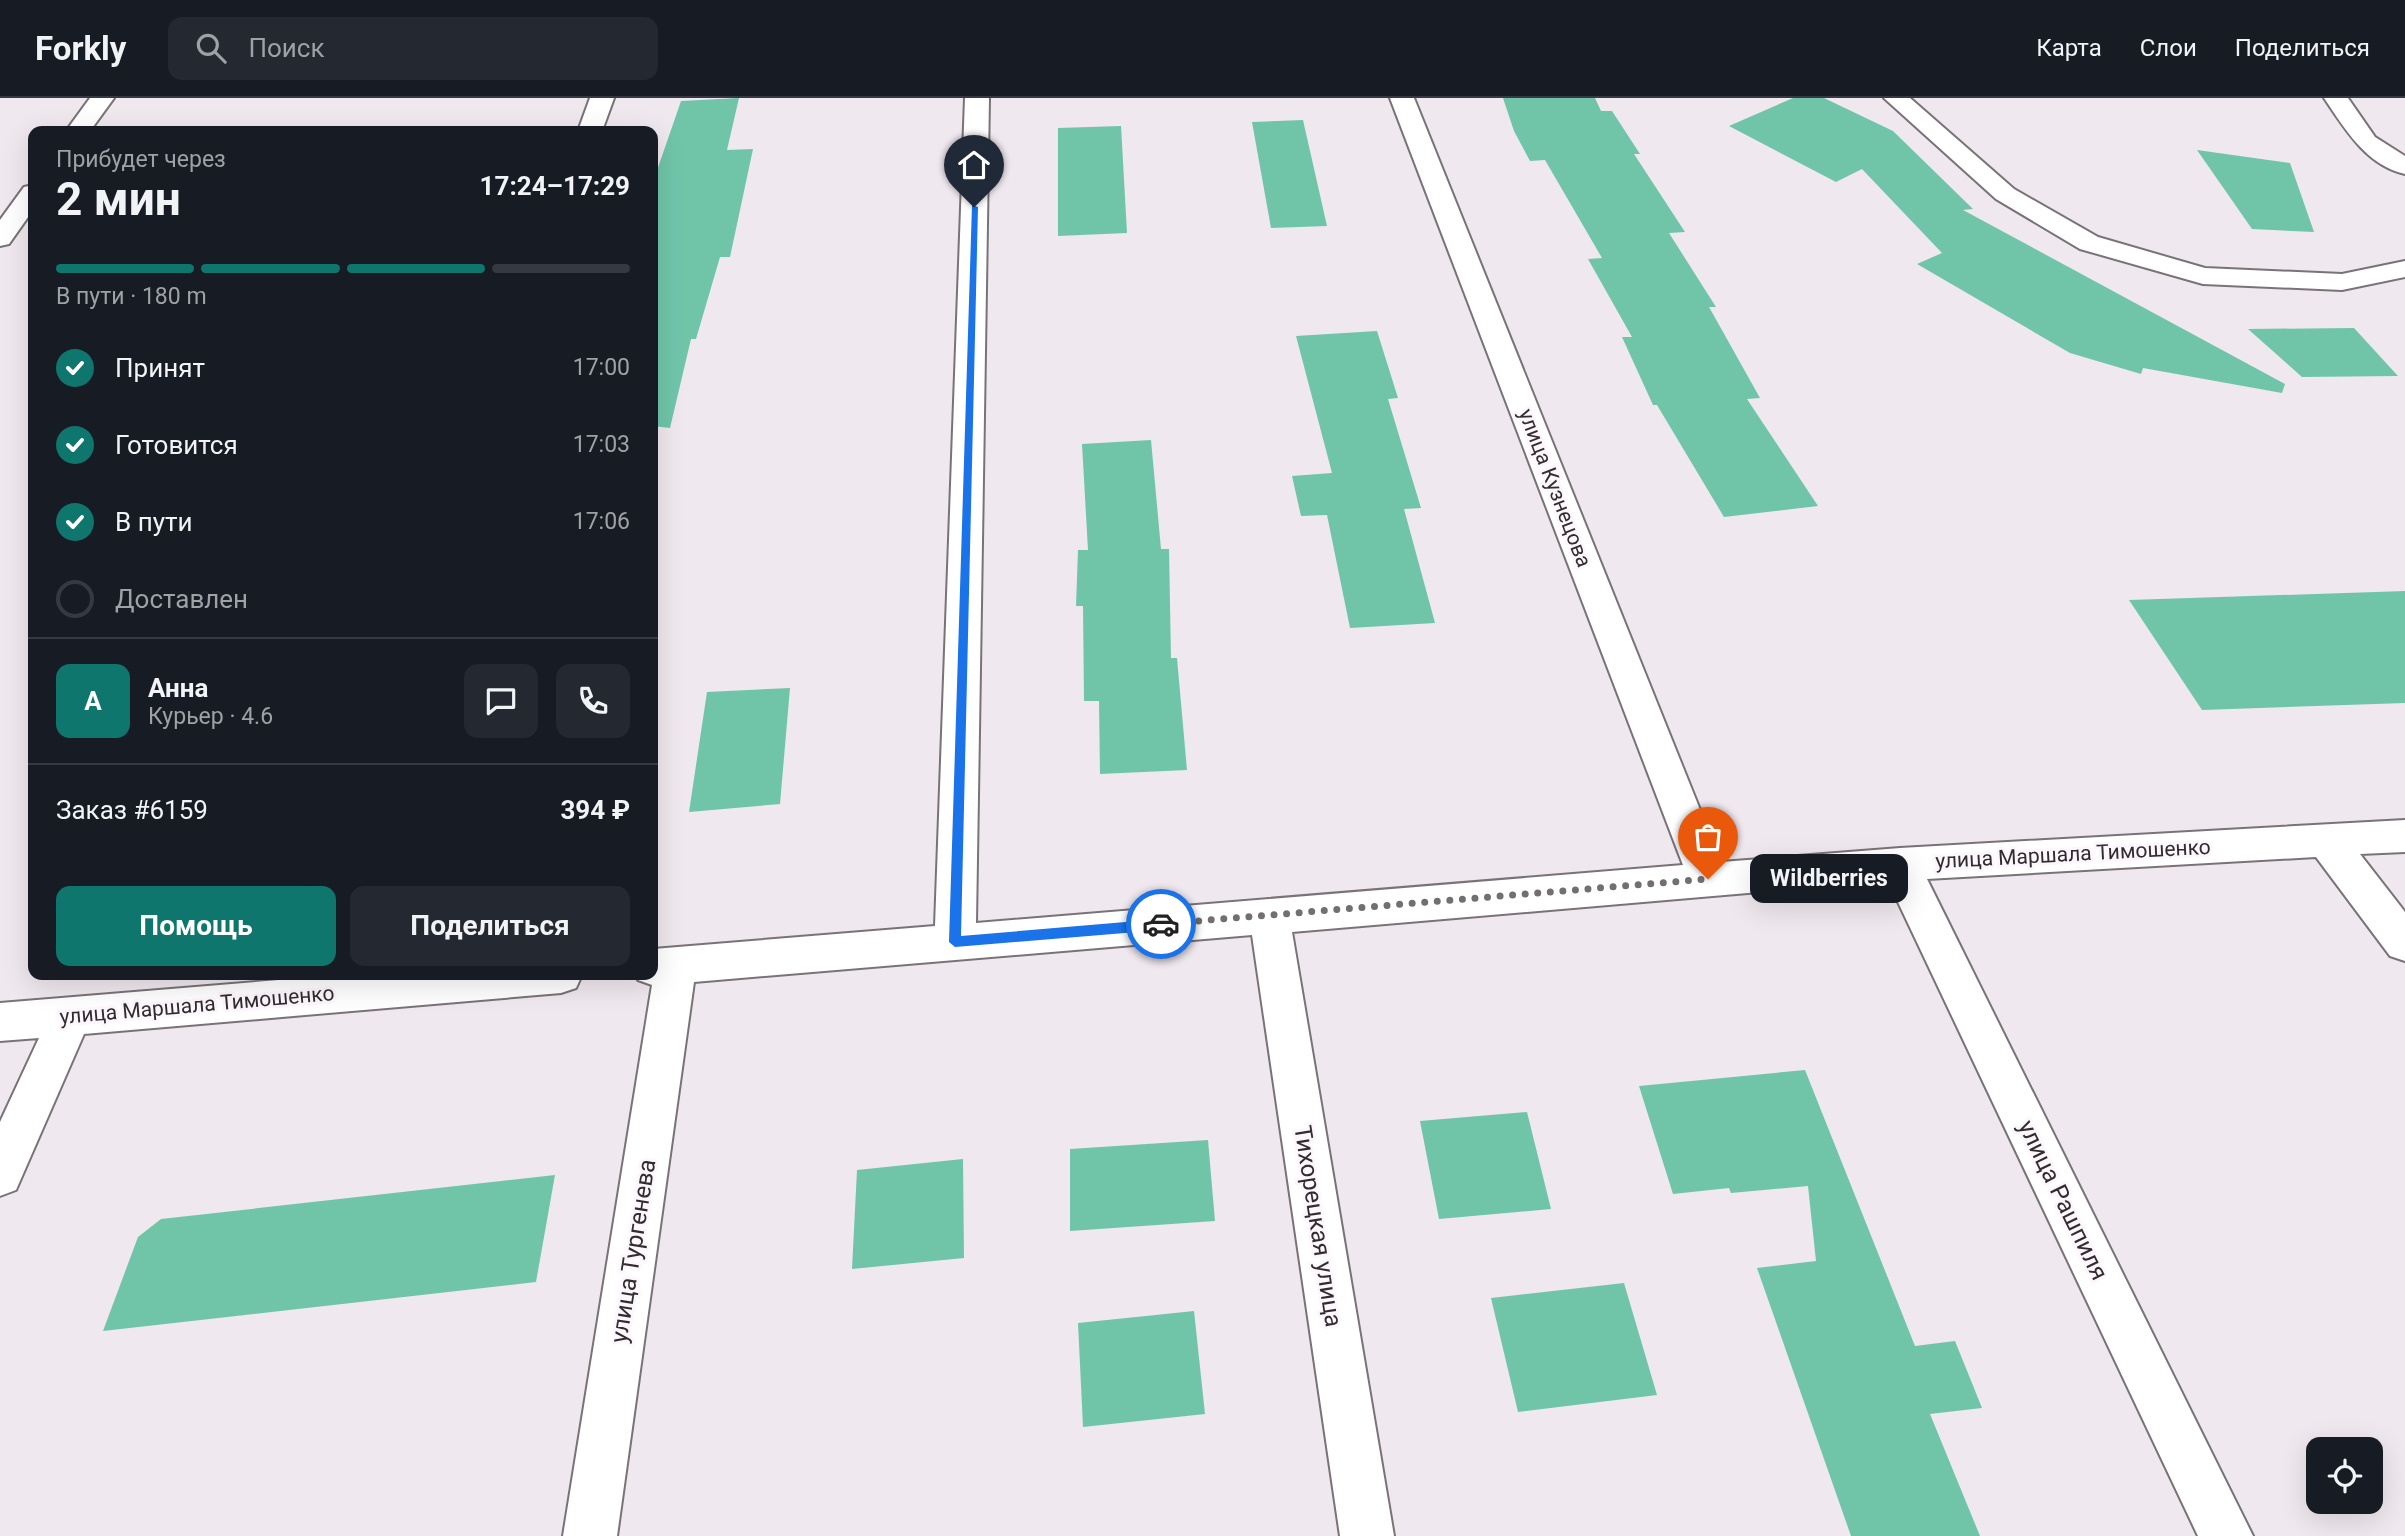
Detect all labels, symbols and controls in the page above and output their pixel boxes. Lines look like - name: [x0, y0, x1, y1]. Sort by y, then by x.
- search box: [168, 17, 658, 80]
- text: Forkly: [35, 29, 126, 68]
- icon: search: [192, 29, 230, 67]
- text: Поиск: [248, 33, 325, 63]
- text: Карта: [2036, 34, 2102, 62]
- text: Слои: [2140, 34, 2197, 62]
- text: Поделиться: [2235, 34, 2370, 62]
- pin: [944, 135, 1004, 207]
- text: Прибудет через: [56, 146, 226, 173]
- icon: home: [955, 146, 993, 184]
- text: 17:24–17:29: [480, 171, 630, 201]
- text: 2 мин: [56, 172, 181, 226]
- text: В пути · 180 m: [56, 283, 207, 310]
- icon: check: [56, 349, 94, 387]
- text: Принят: [115, 353, 205, 383]
- text: 17:00: [573, 354, 630, 381]
- street label: улица Кузнецова: [1514, 405, 1596, 571]
- icon: check: [56, 426, 94, 464]
- text: Готовится: [115, 430, 238, 460]
- text: 17:03: [573, 431, 630, 458]
- icon: check: [56, 503, 94, 541]
- text: В пути: [115, 507, 192, 537]
- text: 17:06: [573, 508, 630, 535]
- text: Доставлен: [115, 584, 248, 614]
- button: chat: [464, 664, 538, 738]
- button: phone: [556, 664, 630, 738]
- text: Анна: [148, 673, 208, 703]
- text: А: [84, 686, 102, 716]
- text: Курьер · 4.6: [148, 703, 273, 730]
- text: Заказ #6159: [56, 795, 208, 825]
- text: 394 ₽: [560, 795, 630, 825]
- pin: [1678, 807, 1738, 879]
- icon: bag: [1689, 818, 1727, 856]
- street label: улица Маршала Тимошенко: [1935, 835, 2211, 873]
- callout: Wildberries: [1750, 854, 1908, 904]
- text: Wildberries: [1770, 865, 1888, 892]
- button: Помощь: [56, 886, 336, 966]
- button: Поделиться: [350, 886, 630, 966]
- courier: [1126, 889, 1196, 959]
- icon: car: [1142, 905, 1180, 943]
- street label: улица Маршала Тимошенко: [59, 981, 335, 1029]
- street label: улица Рашпиля: [2012, 1116, 2114, 1284]
- street label: Тихорецкая улица: [1288, 1123, 1348, 1329]
- street label: улица Тургенева: [605, 1157, 661, 1345]
- map controls: [2306, 1437, 2383, 1514]
- button: locate: [2306, 1437, 2383, 1514]

